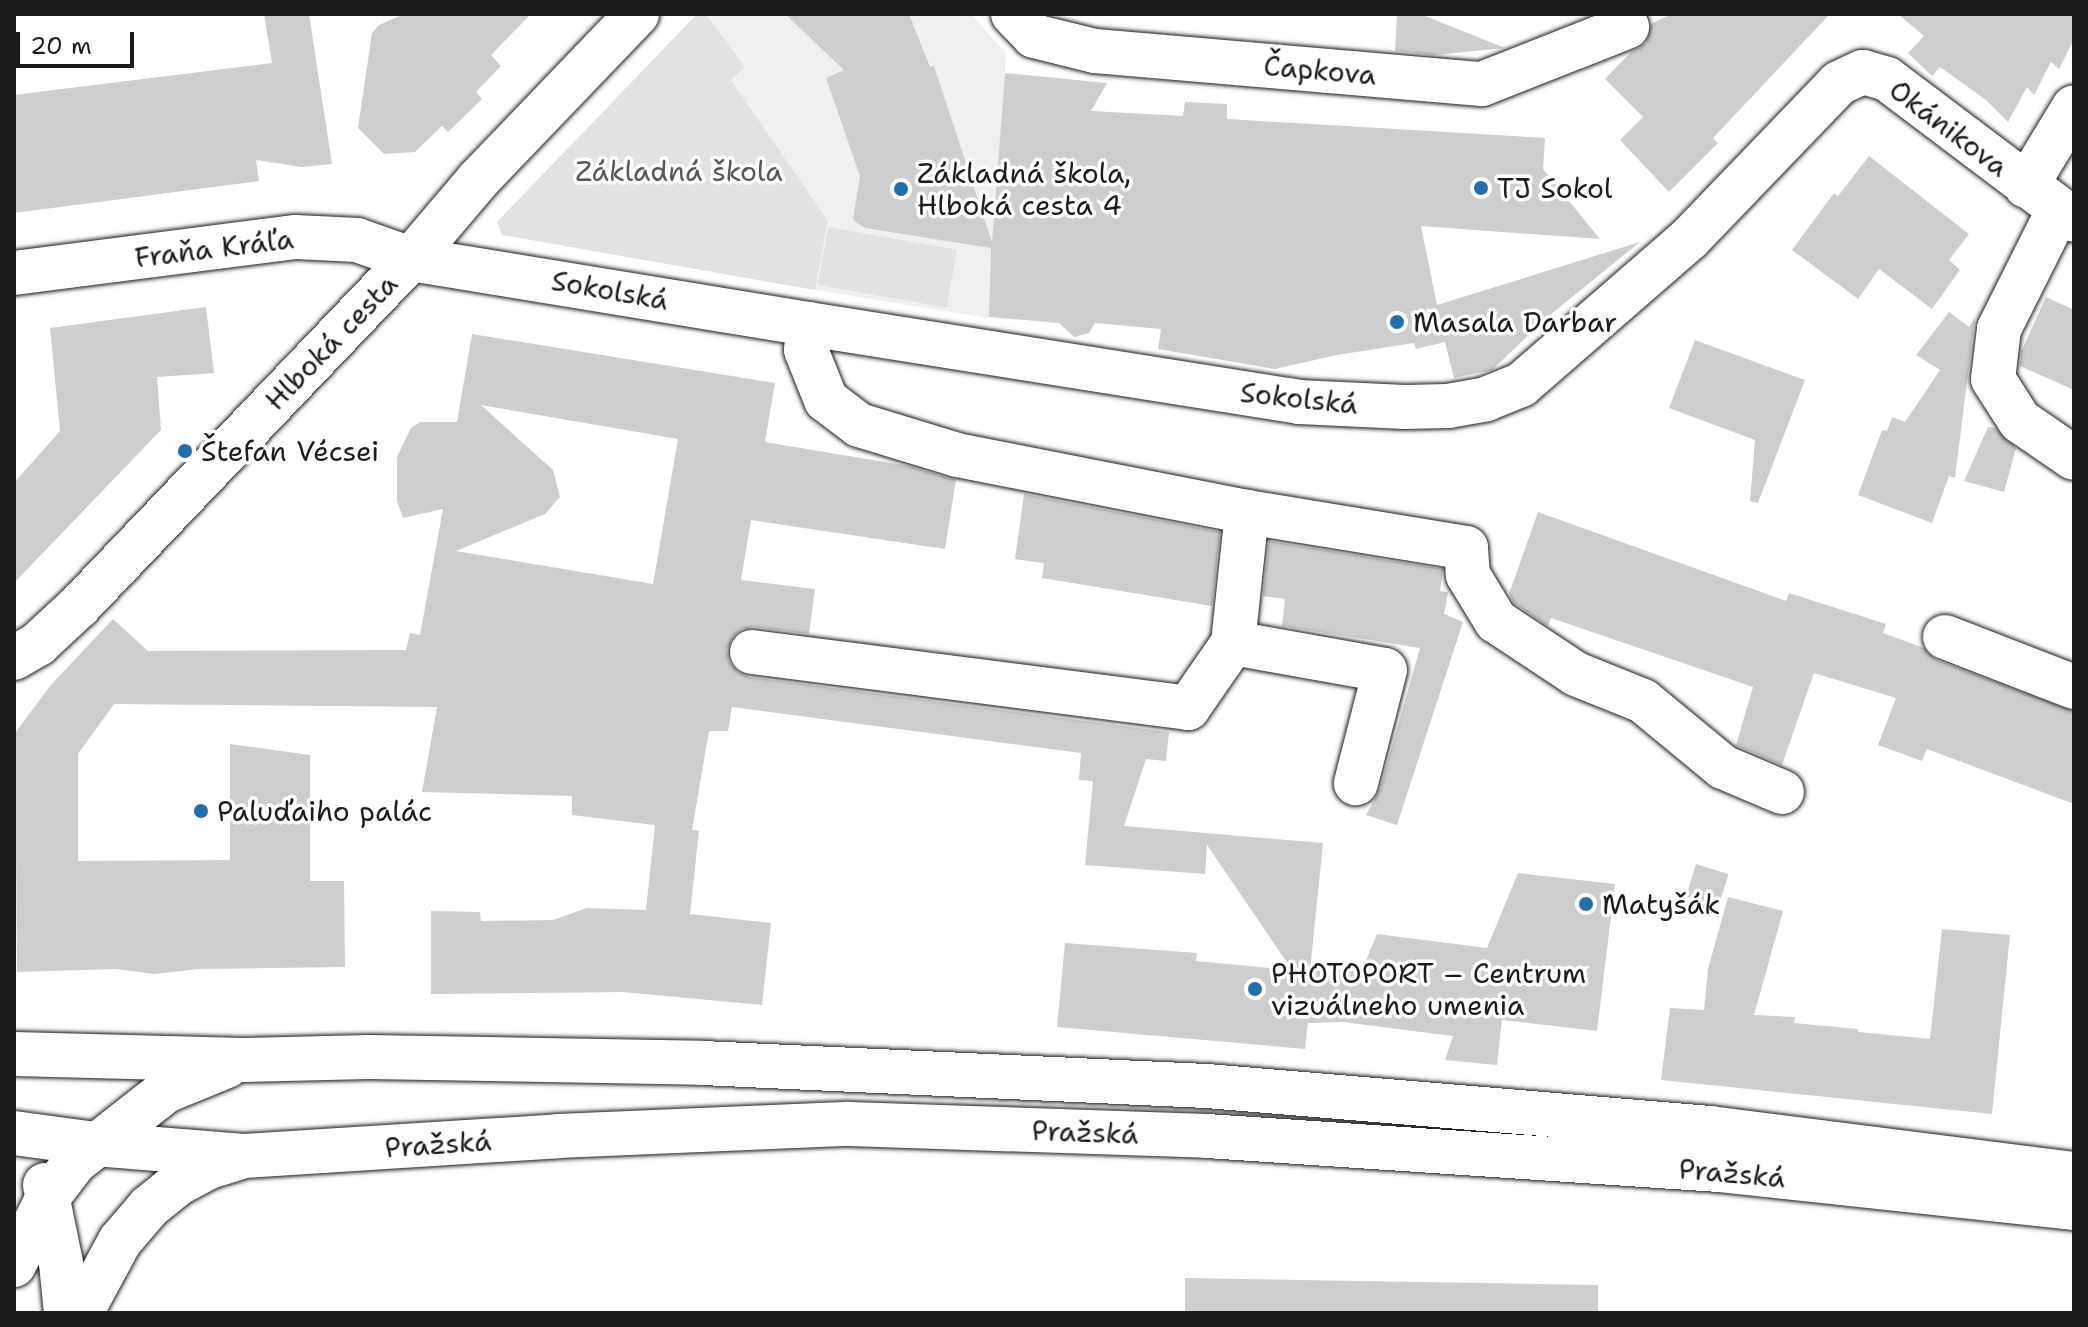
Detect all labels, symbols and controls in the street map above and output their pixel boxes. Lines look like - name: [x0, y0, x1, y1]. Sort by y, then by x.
- scale bar: [20, 16, 138, 66]
- text: 20 m: [30, 30, 92, 62]
- street label: Čapkova: [1262, 48, 1378, 92]
- street label: Okánikova: [1883, 72, 2015, 184]
- park label: Základná škola: [575, 154, 783, 188]
- place label: Základná škola, Hlboká cesta 4: [917, 156, 1131, 222]
- place label: TJ Sokol: [1497, 171, 1613, 205]
- marker: TJ Sokol: [1472, 179, 1490, 197]
- marker: Základná škola, Hlboká cesta 4: [892, 180, 910, 198]
- street label: Fraňa Kráľa: [133, 222, 295, 274]
- street label: Sokolská: [549, 263, 671, 317]
- street label: Hlboká cesta: [258, 267, 404, 417]
- place label: Masala Darbar: [1413, 305, 1617, 339]
- marker: Masala Darbar: [1388, 313, 1406, 331]
- street label: Sokolská: [1239, 375, 1359, 421]
- place label: Štefan Vécsei: [201, 434, 379, 468]
- marker: Štefan Vécsei: [176, 442, 194, 460]
- place label: Paluďaiho palác: [217, 794, 432, 828]
- marker: Paluďaiho palác: [192, 802, 210, 820]
- place label: Matyšák: [1602, 887, 1720, 921]
- marker: Matyšák: [1577, 895, 1595, 913]
- place label: PHOTOPORT – Centrum vizuálneho umenia: [1271, 956, 1586, 1022]
- marker: PHOTOPORT – Centrum vizuálneho umenia: [1246, 980, 1264, 998]
- street label: Pražská: [1031, 1113, 1139, 1151]
- street label: Pražská: [384, 1124, 492, 1164]
- street label: Pražská: [1677, 1152, 1787, 1194]

